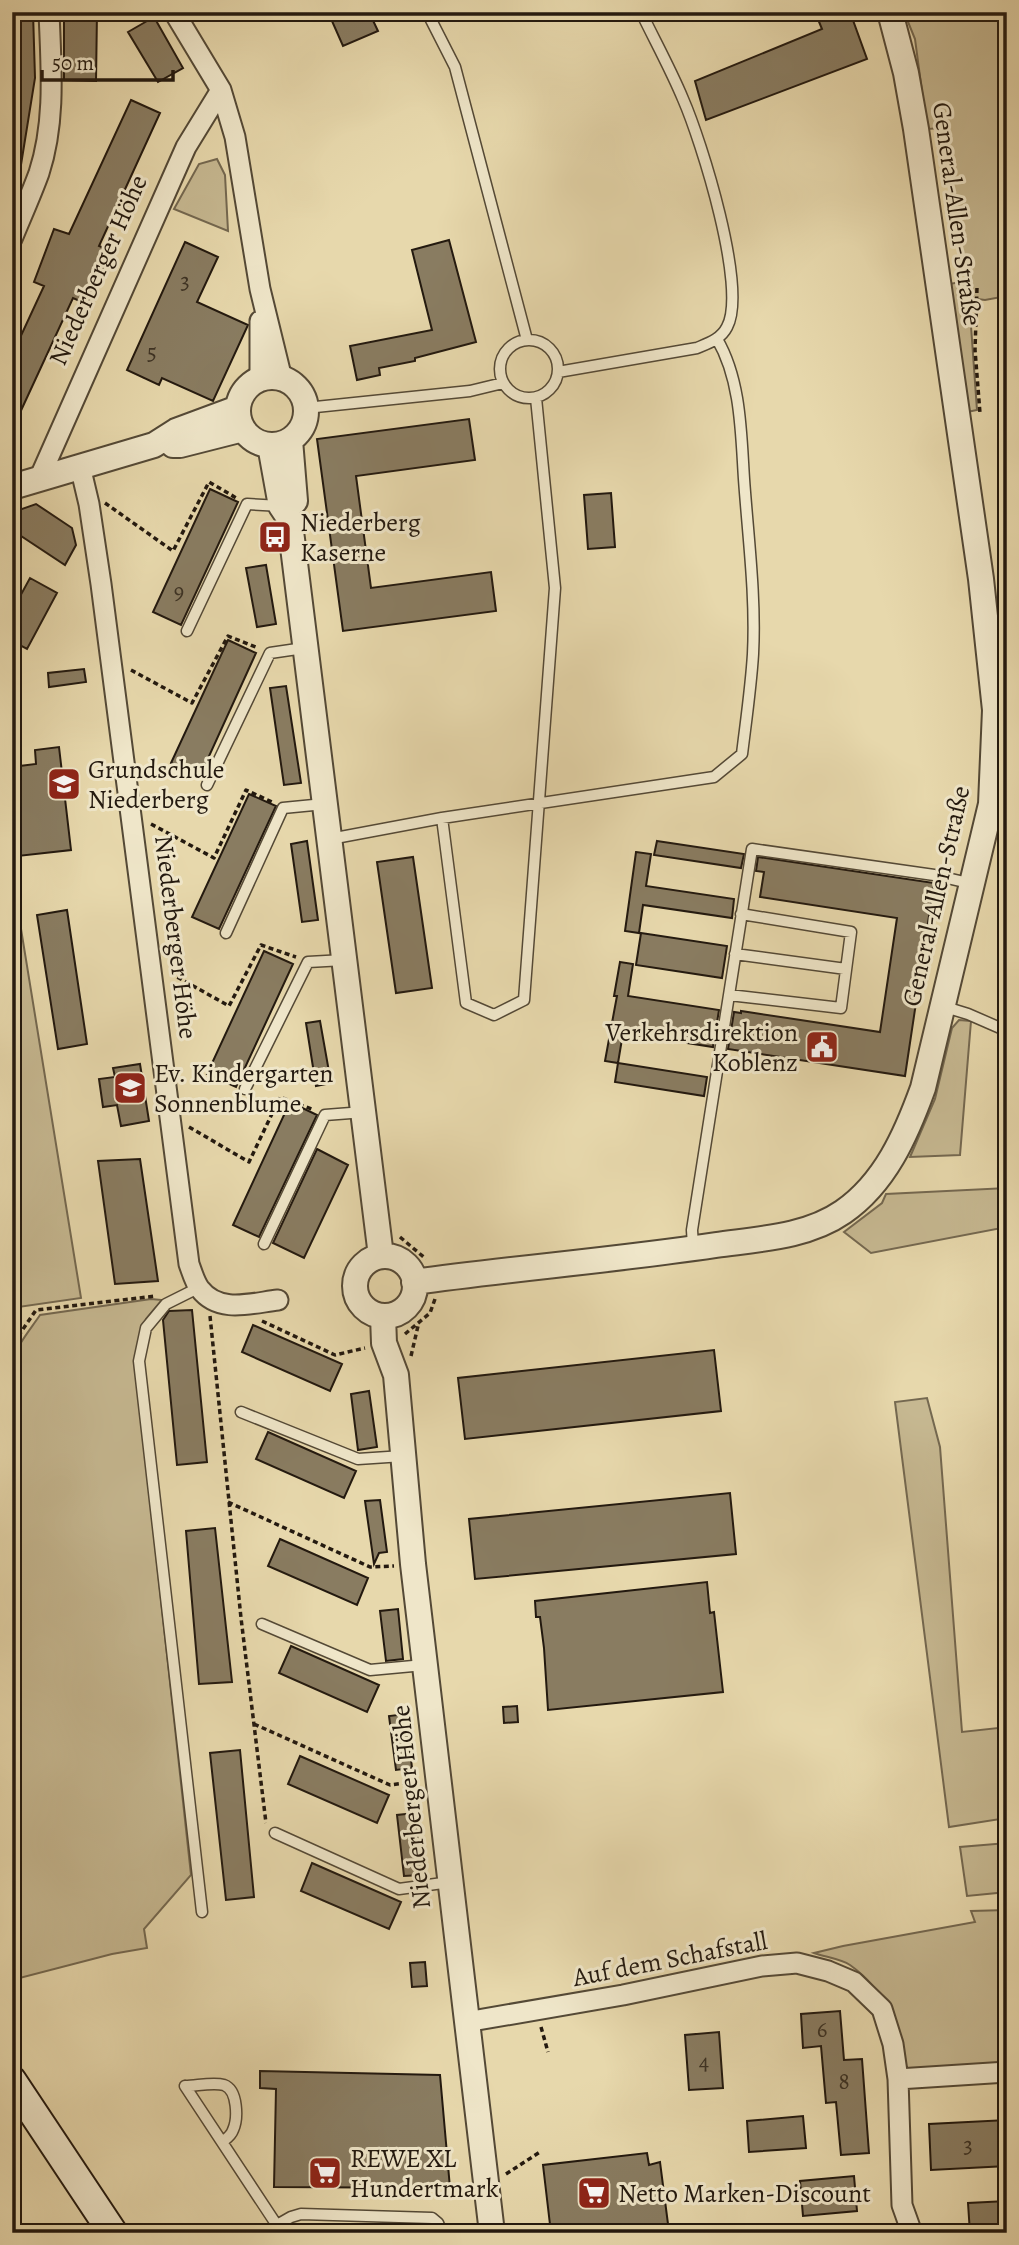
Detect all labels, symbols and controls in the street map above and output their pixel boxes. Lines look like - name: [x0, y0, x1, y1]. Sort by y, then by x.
- scale bar: [42, 38, 173, 82]
- text: 50 m: [52, 49, 94, 77]
- street label: General-Allen-Straße: [924, 100, 990, 328]
- street label: Niederberger Höhe: [40, 169, 156, 371]
- house number: 3: [180, 266, 190, 297]
- house number: 5: [147, 337, 157, 368]
- place label: Niederberg Kaserne: [300, 505, 421, 570]
- bus stop icon: Niederberg Kaserne: [256, 518, 294, 556]
- house number: 9: [174, 576, 184, 607]
- place label: Grundschule Niederberg: [88, 752, 224, 817]
- school or university icon: Grundschule Niederberg: [45, 765, 83, 803]
- street label: General-Allen-Straße: [894, 782, 978, 1010]
- street label: Niederberger Höhe: [146, 833, 206, 1041]
- place label: Verkehrsdirektion Koblenz: [604, 1015, 798, 1080]
- public building icon: Verkehrsdirektion Koblenz: [803, 1028, 841, 1066]
- place label: Ev. Kindergarten Sonnenblume: [154, 1056, 334, 1121]
- school or university icon: Ev. Kindergarten Sonnenblume: [111, 1069, 149, 1107]
- street label: Niederberger Höhe: [383, 1703, 439, 1911]
- street label: Auf dem Schafstall: [569, 1923, 770, 1995]
- house number: 6: [817, 2014, 827, 2045]
- house number: 4: [699, 2046, 709, 2077]
- house number: 8: [838, 2066, 850, 2097]
- house number: 3: [963, 2130, 973, 2161]
- place label: REWE XL Hundertmark: [350, 2141, 499, 2206]
- supermarket icon: REWE XL Hundertmark: [306, 2154, 344, 2192]
- supermarket icon: Netto Marken-Discount: [575, 2174, 613, 2212]
- place label: Netto Marken-Discount: [618, 2176, 871, 2211]

